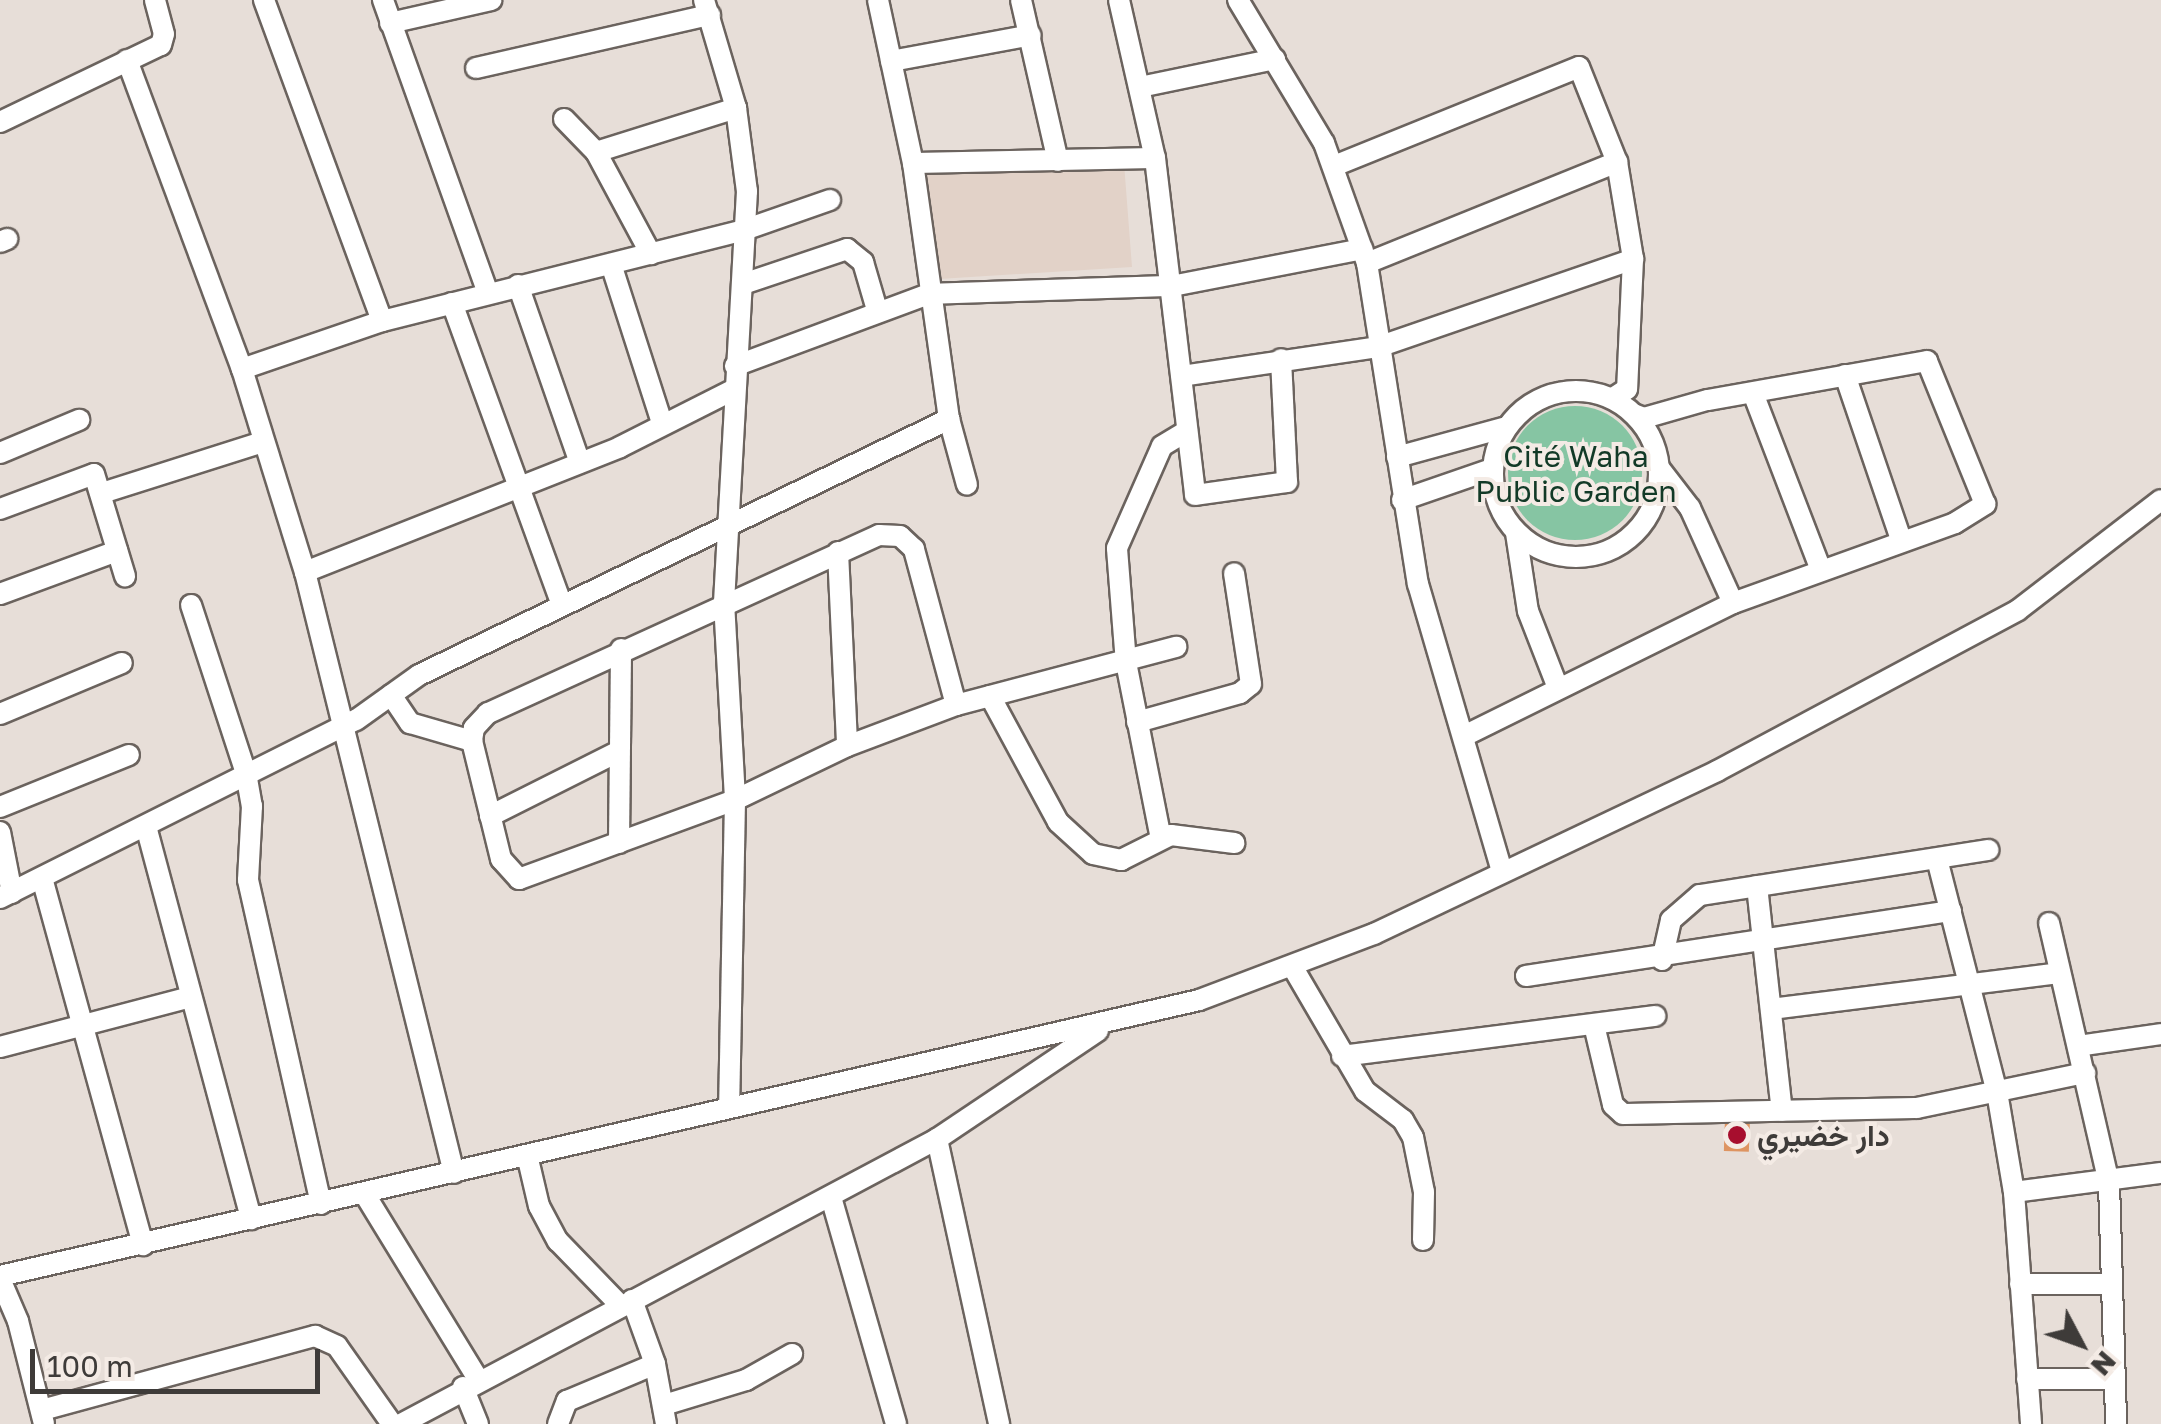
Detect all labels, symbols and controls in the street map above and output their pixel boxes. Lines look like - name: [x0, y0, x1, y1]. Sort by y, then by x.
- park label: Cité Waha Public Garden: [1475, 438, 1677, 508]
- place label: دار خضيري: [1757, 1117, 1890, 1153]
- marker: دار خضيري: [1726, 1124, 1748, 1146]
- north arrow: [2031, 1294, 2131, 1394]
- scale bar: [35, 1329, 325, 1391]
- text: N: [2085, 1345, 2123, 1383]
- text: 100 m: [47, 1348, 133, 1384]

